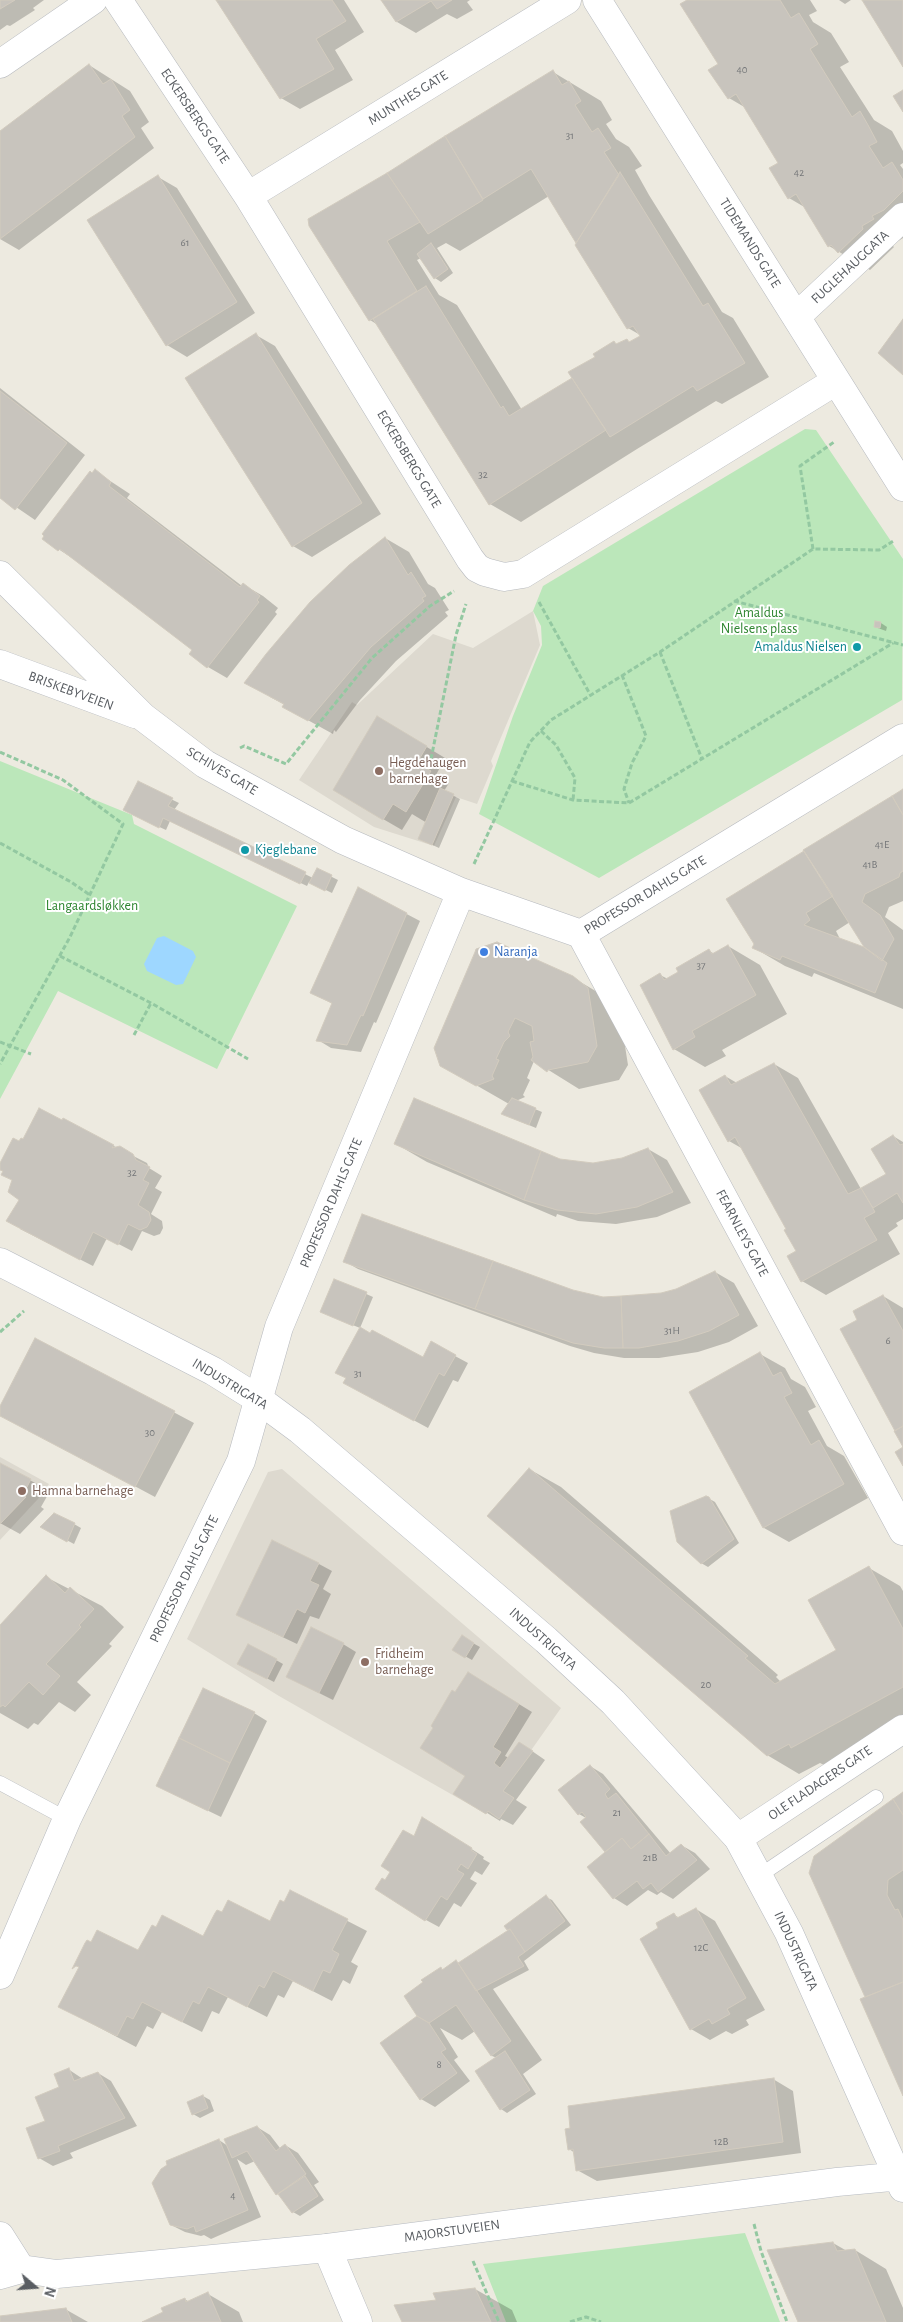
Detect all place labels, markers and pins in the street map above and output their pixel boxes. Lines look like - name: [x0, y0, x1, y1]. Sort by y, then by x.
- place label: Amaldus Nielsen: [754, 639, 847, 655]
- marker: Amaldus Nielsen: [851, 641, 863, 653]
- place label: Hegdehaugen barnehage: [389, 755, 467, 788]
- marker: Hegdehaugen barnehage: [373, 765, 385, 777]
- place label: Kjeglebane: [255, 842, 317, 858]
- marker: Kjeglebane: [239, 844, 251, 856]
- place label: Naranja: [494, 944, 538, 960]
- marker: Naranja: [478, 946, 490, 958]
- place label: Hamna barnehage: [32, 1483, 133, 1499]
- marker: Hamna barnehage: [16, 1485, 28, 1497]
- place label: Fridheim barnehage: [375, 1646, 434, 1678]
- marker: Fridheim barnehage: [359, 1656, 371, 1668]

